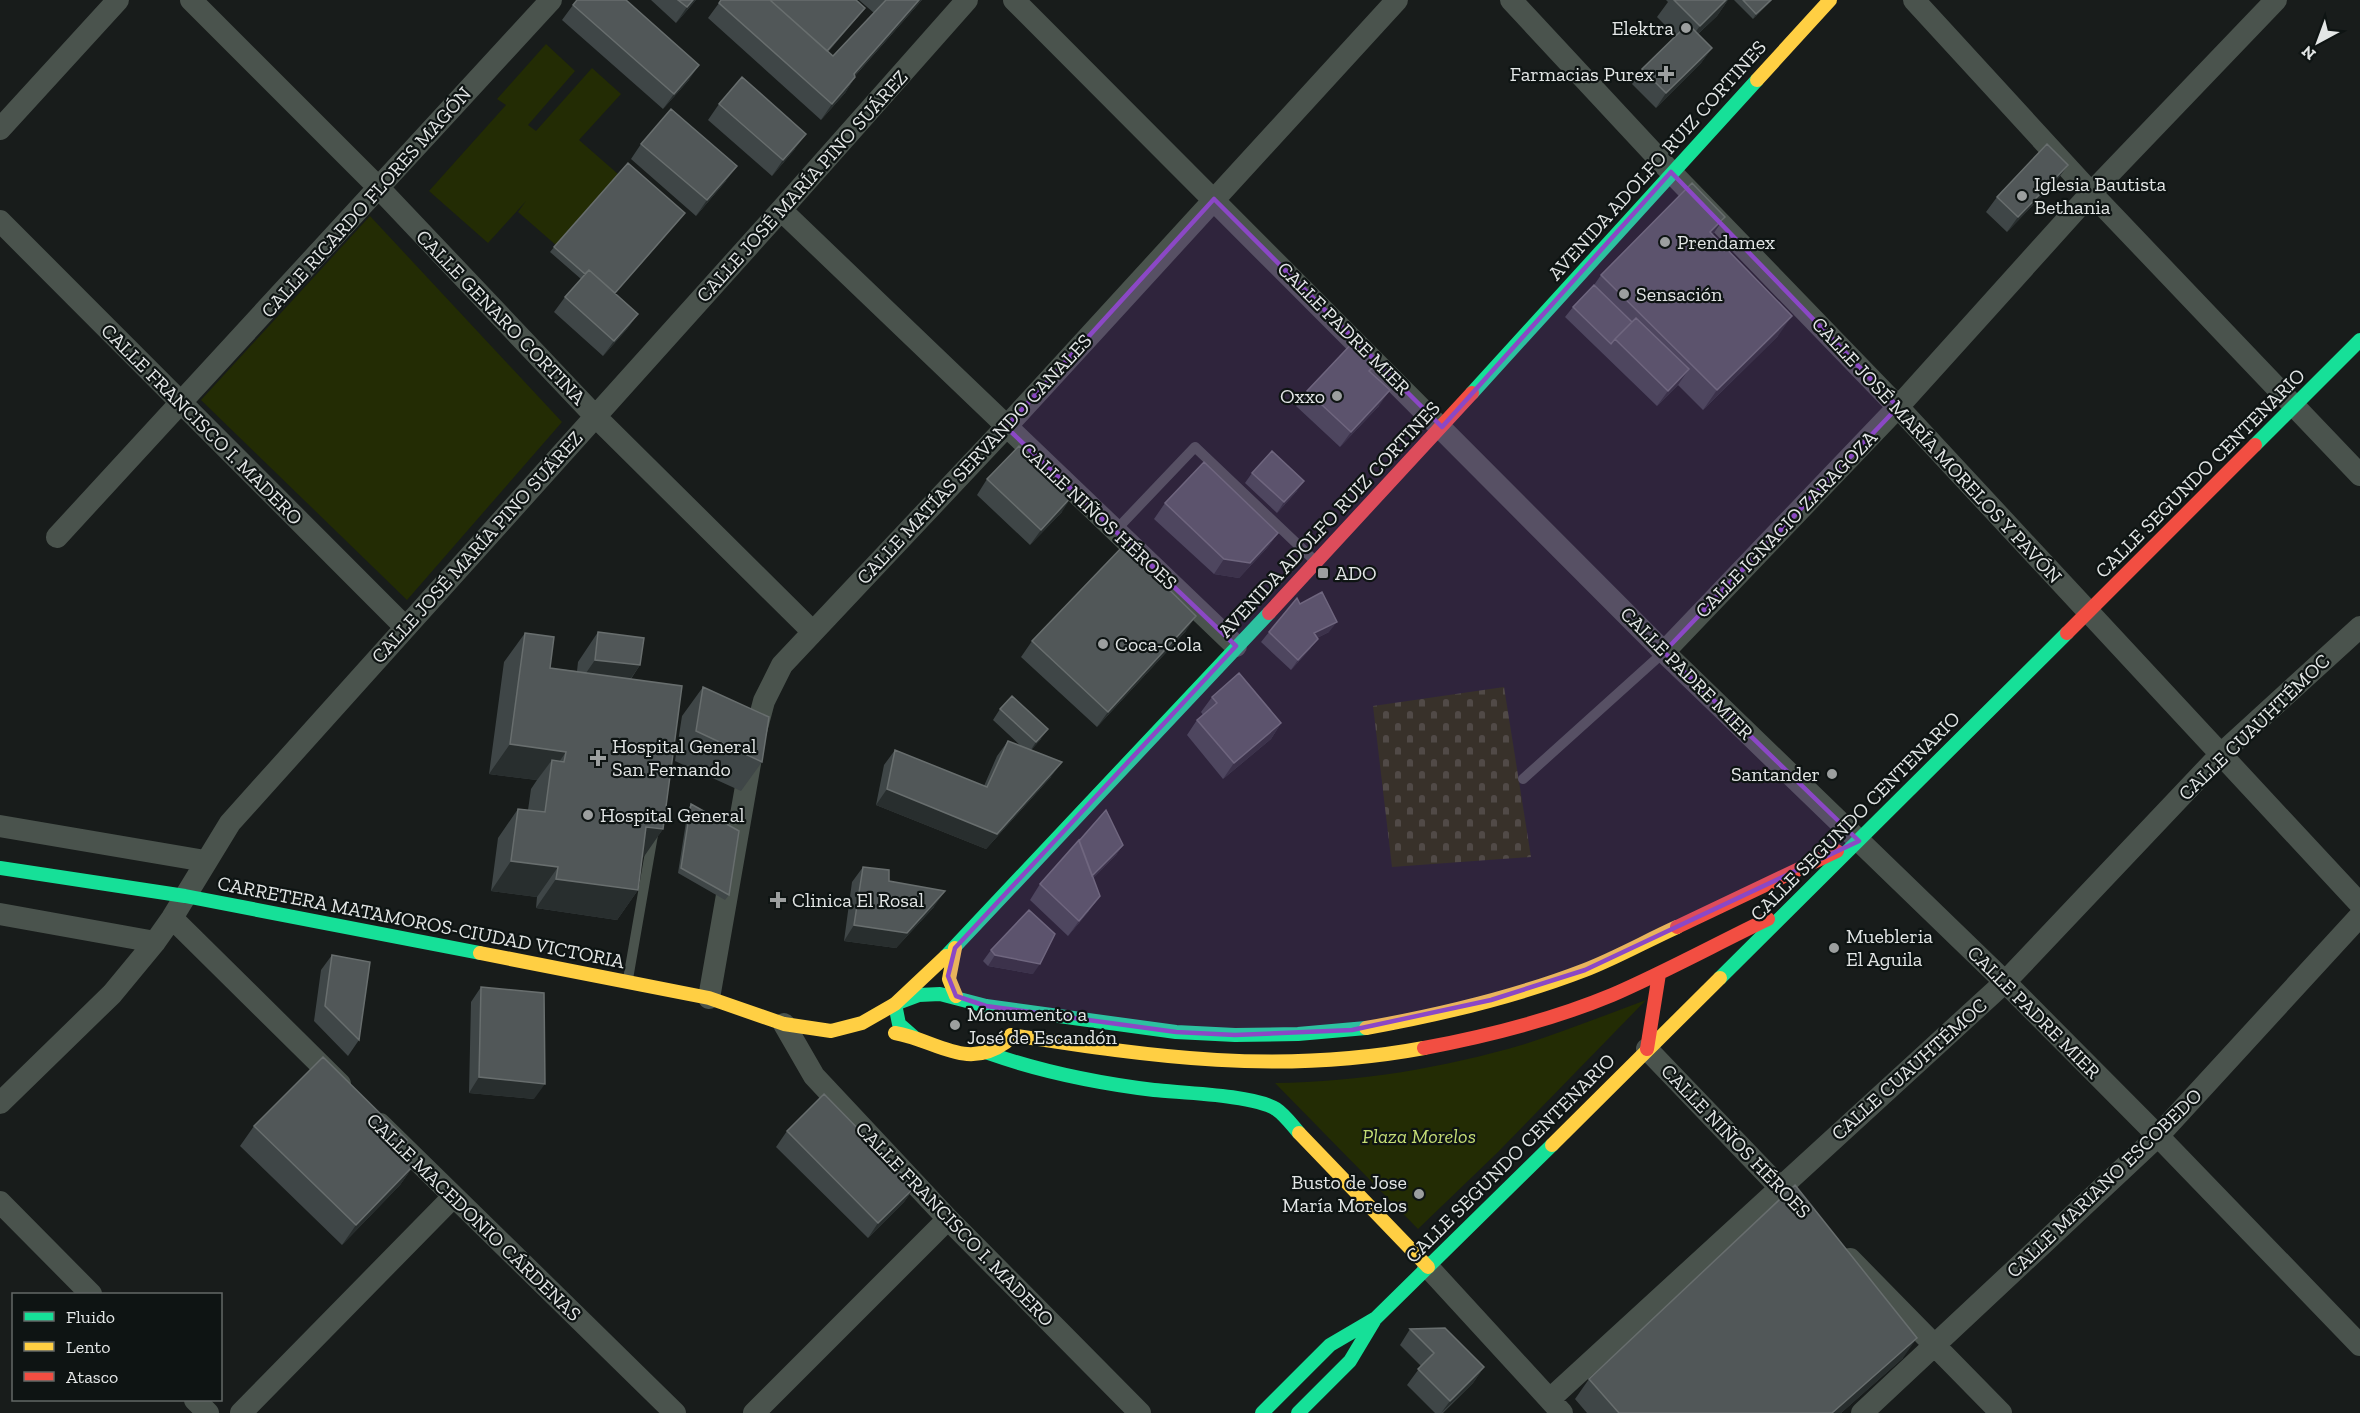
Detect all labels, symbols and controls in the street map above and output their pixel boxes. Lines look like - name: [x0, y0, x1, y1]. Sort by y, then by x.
- north arrow: [2288, 12, 2348, 72]
- place label: Elektra: [1612, 16, 1674, 40]
- marker: Elektra: [1679, 21, 1693, 35]
- street label: AVENIDA ADOLFO RUIZ CORTINES: [1543, 35, 1771, 285]
- text: N: [2298, 42, 2319, 64]
- place label: Farmacias Purex: [1510, 62, 1654, 86]
- street label: CALLE JOSÉ MARÍA PINO SUÁREZ: [691, 65, 913, 307]
- marker: Farmacias Purex: [1659, 67, 1673, 81]
- street label: CALLE RICARDO FLORES MAGÓN: [256, 81, 476, 322]
- place label: Iglesia Bautista Bethania: [2034, 172, 2166, 219]
- marker: Iglesia Bautista Bethania: [2015, 189, 2029, 203]
- street label: CALLE GENARO CORTINA: [411, 225, 592, 410]
- place label: Prendamex: [1677, 230, 1775, 254]
- marker: Prendamex: [1658, 235, 1672, 249]
- street label: CALLE PADRE MIER: [1273, 257, 1416, 400]
- place label: Sensación: [1636, 282, 1723, 306]
- marker: Sensación: [1617, 287, 1631, 301]
- street label: CALLE JOSÉ MARÍA MORELOS Y PAVÓN: [1807, 312, 2067, 588]
- street label: CALLE FRANCISCO I. MADERO: [96, 318, 308, 530]
- street label: CALLE MATÍAS SERVANDO CANALES: [851, 329, 1097, 589]
- street label: CALLE SEGUNDO CENTENARIO: [2090, 363, 2310, 583]
- place label: Oxxo: [1280, 384, 1325, 408]
- marker: Oxxo: [1330, 389, 1344, 403]
- street label: AVENIDA ADOLFO RUIZ CORTINES: [1213, 395, 1445, 643]
- street label: CALLE IGNACIO ZARAGOZA: [1690, 425, 1883, 623]
- street label: CALLE JOSÉ MARÍA PINO SUÁREZ: [366, 426, 588, 668]
- street label: CALLE NIÑOS HÉROES: [1016, 437, 1182, 595]
- place label: ADO: [1335, 561, 1377, 585]
- marker: ADO: [1316, 566, 1330, 580]
- street label: CALLE PADRE MIER: [1616, 602, 1759, 745]
- place label: Coca-Cola: [1115, 632, 1202, 656]
- marker: Coca-Cola: [1096, 637, 1110, 651]
- street label: CALLE CUAUHTÉMOC: [2173, 649, 2335, 805]
- street label: CALLE SEGUNDO CENTENARIO: [1745, 706, 1965, 926]
- place label: Hospital General San Fernando: [612, 734, 757, 781]
- marker: Hospital General San Fernando: [589, 749, 607, 767]
- place label: Santander: [1731, 762, 1820, 786]
- marker: Santander: [1825, 767, 1839, 781]
- place label: Hospital General: [600, 803, 745, 827]
- marker: Hospital General: [581, 808, 595, 822]
- street label: CARRETERA MATAMOROS-CIUDAD VICTORIA: [215, 871, 628, 973]
- place label: Clinica El Rosal: [792, 888, 924, 912]
- marker: Clinica El Rosal: [769, 891, 787, 909]
- place label: Muebleria El Aguila: [1846, 924, 1933, 971]
- marker: Muebleria El Aguila: [1827, 941, 1841, 955]
- street label: CALLE PADRE MIER: [1963, 941, 2106, 1084]
- street label: CALLE CUAUHTÉMOC: [1826, 993, 1992, 1145]
- place label: Monumento a José de Escandón: [967, 1002, 1118, 1049]
- marker: Monumento a José de Escandón: [948, 1018, 962, 1032]
- street label: CALLE SEGUNDO CENTENARIO: [1400, 1048, 1620, 1268]
- street label: CALLE NIÑOS HÉROES: [1656, 1059, 1816, 1223]
- street label: CALLE MARIANO ESCOBEDO: [2001, 1083, 2207, 1283]
- street label: CALLE MACEDONIO CÁRDENAS: [362, 1108, 586, 1326]
- street label: CALLE FRANCISCO I. MADERO: [851, 1117, 1059, 1331]
- park label: Plaza Morelos: [1362, 1124, 1476, 1148]
- place label: Busto de Jose María Morelos: [1282, 1170, 1407, 1217]
- marker: Busto de Jose María Morelos: [1412, 1187, 1426, 1201]
- legend: [12, 1293, 222, 1401]
- text: Fluido: [66, 1306, 115, 1328]
- text: Lento: [66, 1336, 111, 1358]
- text: Atasco: [66, 1366, 118, 1388]

